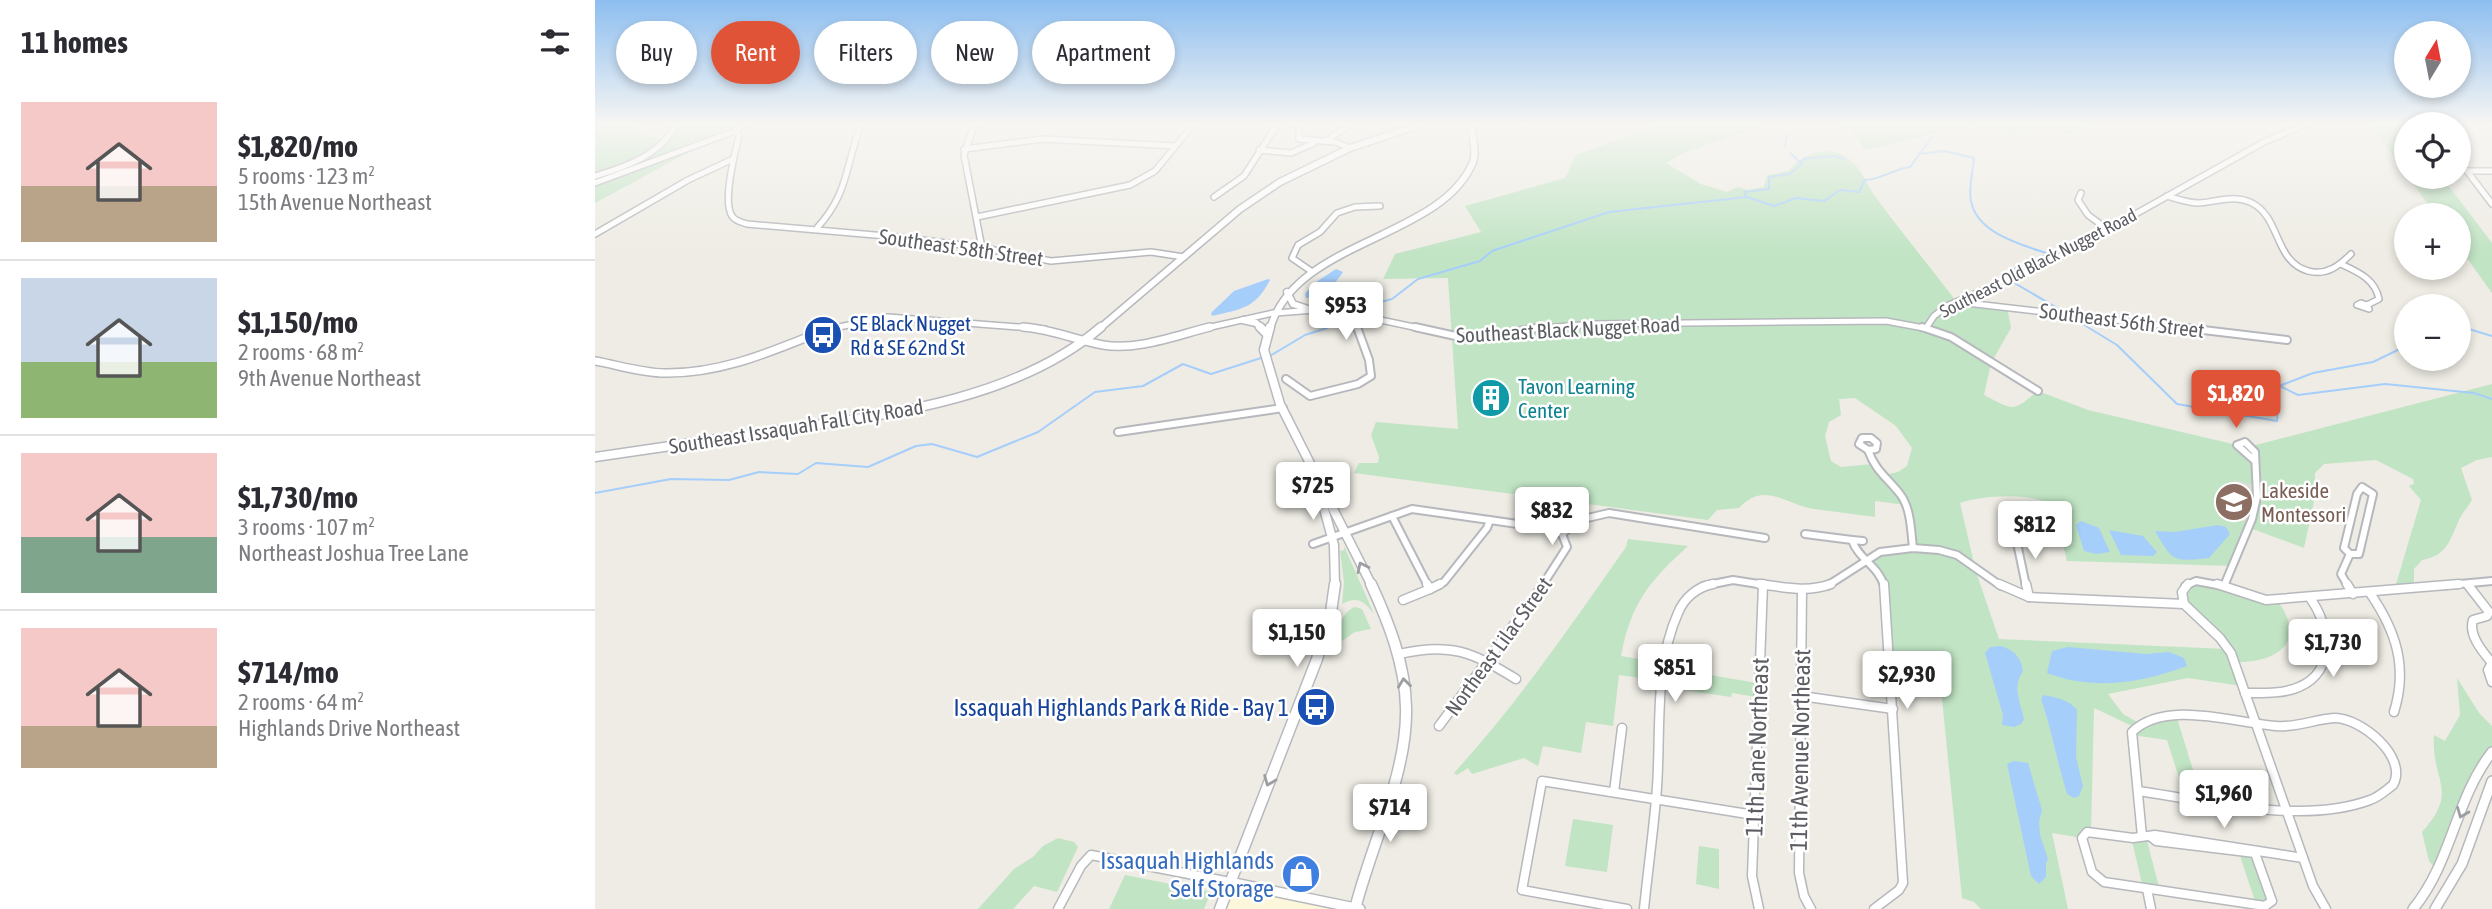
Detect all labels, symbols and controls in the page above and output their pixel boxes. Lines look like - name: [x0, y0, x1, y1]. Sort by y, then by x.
- chip: Buy: [616, 21, 697, 84]
- chip: Rent: [711, 21, 800, 84]
- chip: Filters: [814, 21, 917, 84]
- chip: New: [931, 21, 1018, 84]
- chip: Apartment: [1032, 21, 1175, 84]
- north arrow: [2394, 21, 2471, 98]
- map controls: [2394, 21, 2471, 371]
- icon: filters: [536, 23, 574, 61]
- text: 11 homes: [21, 25, 128, 59]
- button: locate: [2394, 112, 2471, 189]
- text: $1,820/mo: [238, 129, 358, 163]
- icon: home: [77, 130, 161, 214]
- text: 5 rooms · 123 m²: [238, 163, 375, 189]
- text: 15th Avenue Northeast: [238, 189, 432, 215]
- button: +: [2394, 203, 2471, 280]
- street label: Southeast Old Black Nugget Road: [1936, 204, 2140, 322]
- street label: Southeast 58th Street: [877, 224, 1045, 270]
- pin: $953: [1305, 282, 1387, 342]
- text: $953: [1325, 292, 1367, 318]
- button: −: [2394, 294, 2471, 371]
- street label: Southeast 56th Street: [2038, 298, 2206, 342]
- text: $1,150/mo: [238, 305, 358, 339]
- icon: home: [77, 306, 161, 390]
- place label: SE Black Nugget Rd & SE 62nd St: [850, 311, 971, 359]
- street label: Southeast Black Nugget Road: [1455, 311, 1681, 347]
- bus stop icon: SE Black Nugget Rd & SE 62nd St: [802, 314, 844, 356]
- text: 2 rooms · 68 m²: [238, 339, 364, 365]
- text: 9th Avenue Northeast: [238, 365, 421, 391]
- pin: $1,820: [2179, 370, 2293, 430]
- place label: Tavon Learning Center: [1518, 374, 1635, 422]
- building icon: Tavon Learning Center: [1470, 377, 1512, 419]
- text: $1,820: [2208, 380, 2265, 406]
- street label: Southeast Issaquah Fall City Road: [667, 394, 925, 458]
- pin: $725: [1272, 462, 1354, 522]
- text: $725: [1292, 472, 1334, 498]
- place label: Lakeside Montessori: [2261, 478, 2346, 526]
- text: $1,730/mo: [238, 480, 358, 514]
- icon: home: [77, 481, 161, 565]
- school or university icon: Lakeside Montessori: [2213, 481, 2255, 523]
- pin: $832: [1511, 488, 1593, 547]
- text: $832: [1531, 497, 1573, 523]
- pin: $812: [1994, 502, 2076, 561]
- text: $812: [2014, 511, 2056, 537]
- text: 3 rooms · 107 m²: [238, 514, 375, 540]
- text: Northeast Joshua Tree Lane: [238, 540, 469, 566]
- one-way arrow: [1356, 562, 1370, 574]
- street label: Northeast Lilac Street: [1440, 572, 1556, 720]
- pin: $1,150: [1240, 610, 1354, 669]
- text: $1,150: [1269, 619, 1326, 645]
- pin: $1,730: [2276, 620, 2390, 679]
- text: $1,730: [2305, 629, 2362, 655]
- pin: $851: [1634, 644, 1716, 704]
- street label: 11th Avenue Northeast: [1785, 649, 1815, 851]
- pin: $2,930: [1850, 652, 1964, 711]
- text: $851: [1654, 654, 1696, 680]
- text: $714/mo: [238, 655, 339, 689]
- icon: home: [77, 656, 161, 740]
- street label: 11th Lane Northeast: [1740, 657, 1774, 837]
- text: $2,930: [1879, 661, 1936, 687]
- one-way arrow: [1397, 677, 1412, 689]
- bus stop icon: Issaquah Highlands Park & Ride - Bay 1: [1295, 686, 1337, 728]
- text: 2 rooms · 64 m²: [238, 689, 364, 715]
- place label: Issaquah Highlands Park & Ride - Bay 1: [954, 694, 1289, 721]
- text: Highlands Drive Northeast: [238, 715, 460, 741]
- pin: $1,960: [2167, 770, 2281, 830]
- one-way arrow: [1264, 774, 1278, 786]
- text: $1,960: [2196, 780, 2253, 806]
- pin: $714: [1349, 784, 1431, 844]
- text: $714: [1369, 794, 1411, 820]
- one-way arrow: [2456, 806, 2470, 818]
- place label: Issaquah Highlands Self Storage: [1100, 847, 1274, 902]
- shop icon: Issaquah Highlands Self Storage: [1280, 853, 1322, 895]

